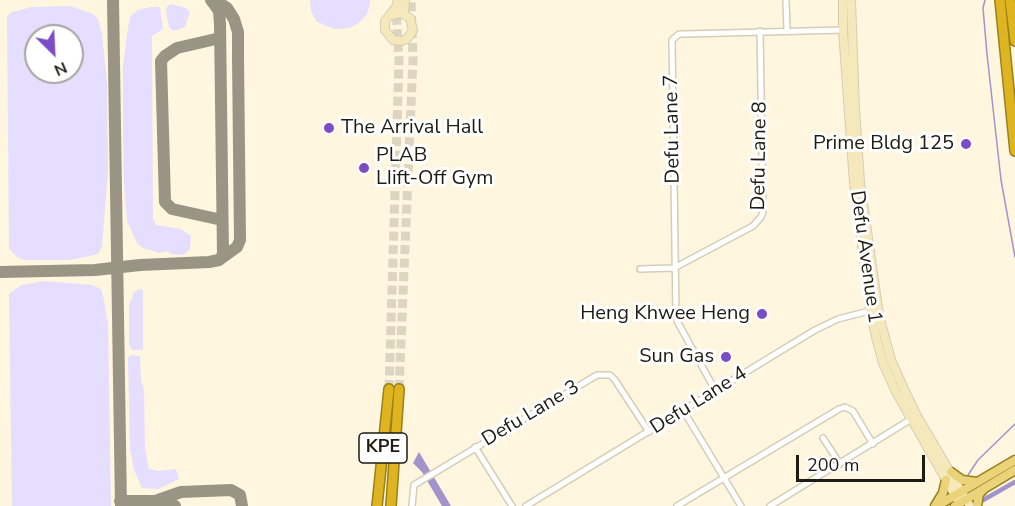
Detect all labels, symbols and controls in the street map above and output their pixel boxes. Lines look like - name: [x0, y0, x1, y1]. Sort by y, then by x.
- north arrow: [24, 24, 84, 84]
- text: N: [51, 56, 70, 81]
- street label: Defu Lane 7: [660, 74, 686, 184]
- street label: Defu Lane 8: [747, 101, 773, 211]
- place label: The Arrival Hall: [341, 116, 483, 140]
- marker: The Arrival Hall: [322, 121, 336, 135]
- place label: Prime Bldg 125: [813, 132, 954, 156]
- marker: Prime Bldg 125: [959, 137, 973, 151]
- place label: PLAB LIift-Off Gym: [376, 144, 493, 191]
- marker: PLAB LIift-Off Gym: [357, 161, 371, 175]
- street label: Defu Avenue 1: [844, 189, 886, 325]
- place label: Heng Khwee Heng: [580, 302, 750, 326]
- marker: Heng Khwee Heng: [755, 307, 769, 321]
- place label: Sun Gas: [639, 345, 714, 369]
- marker: Sun Gas: [719, 350, 733, 364]
- street label: Defu Lane 4: [646, 362, 752, 440]
- street label: Defu Lane 3: [478, 376, 584, 452]
- road number: KPE: [359, 433, 407, 463]
- scale bar: [799, 443, 928, 481]
- text: 200 m: [807, 453, 859, 477]

